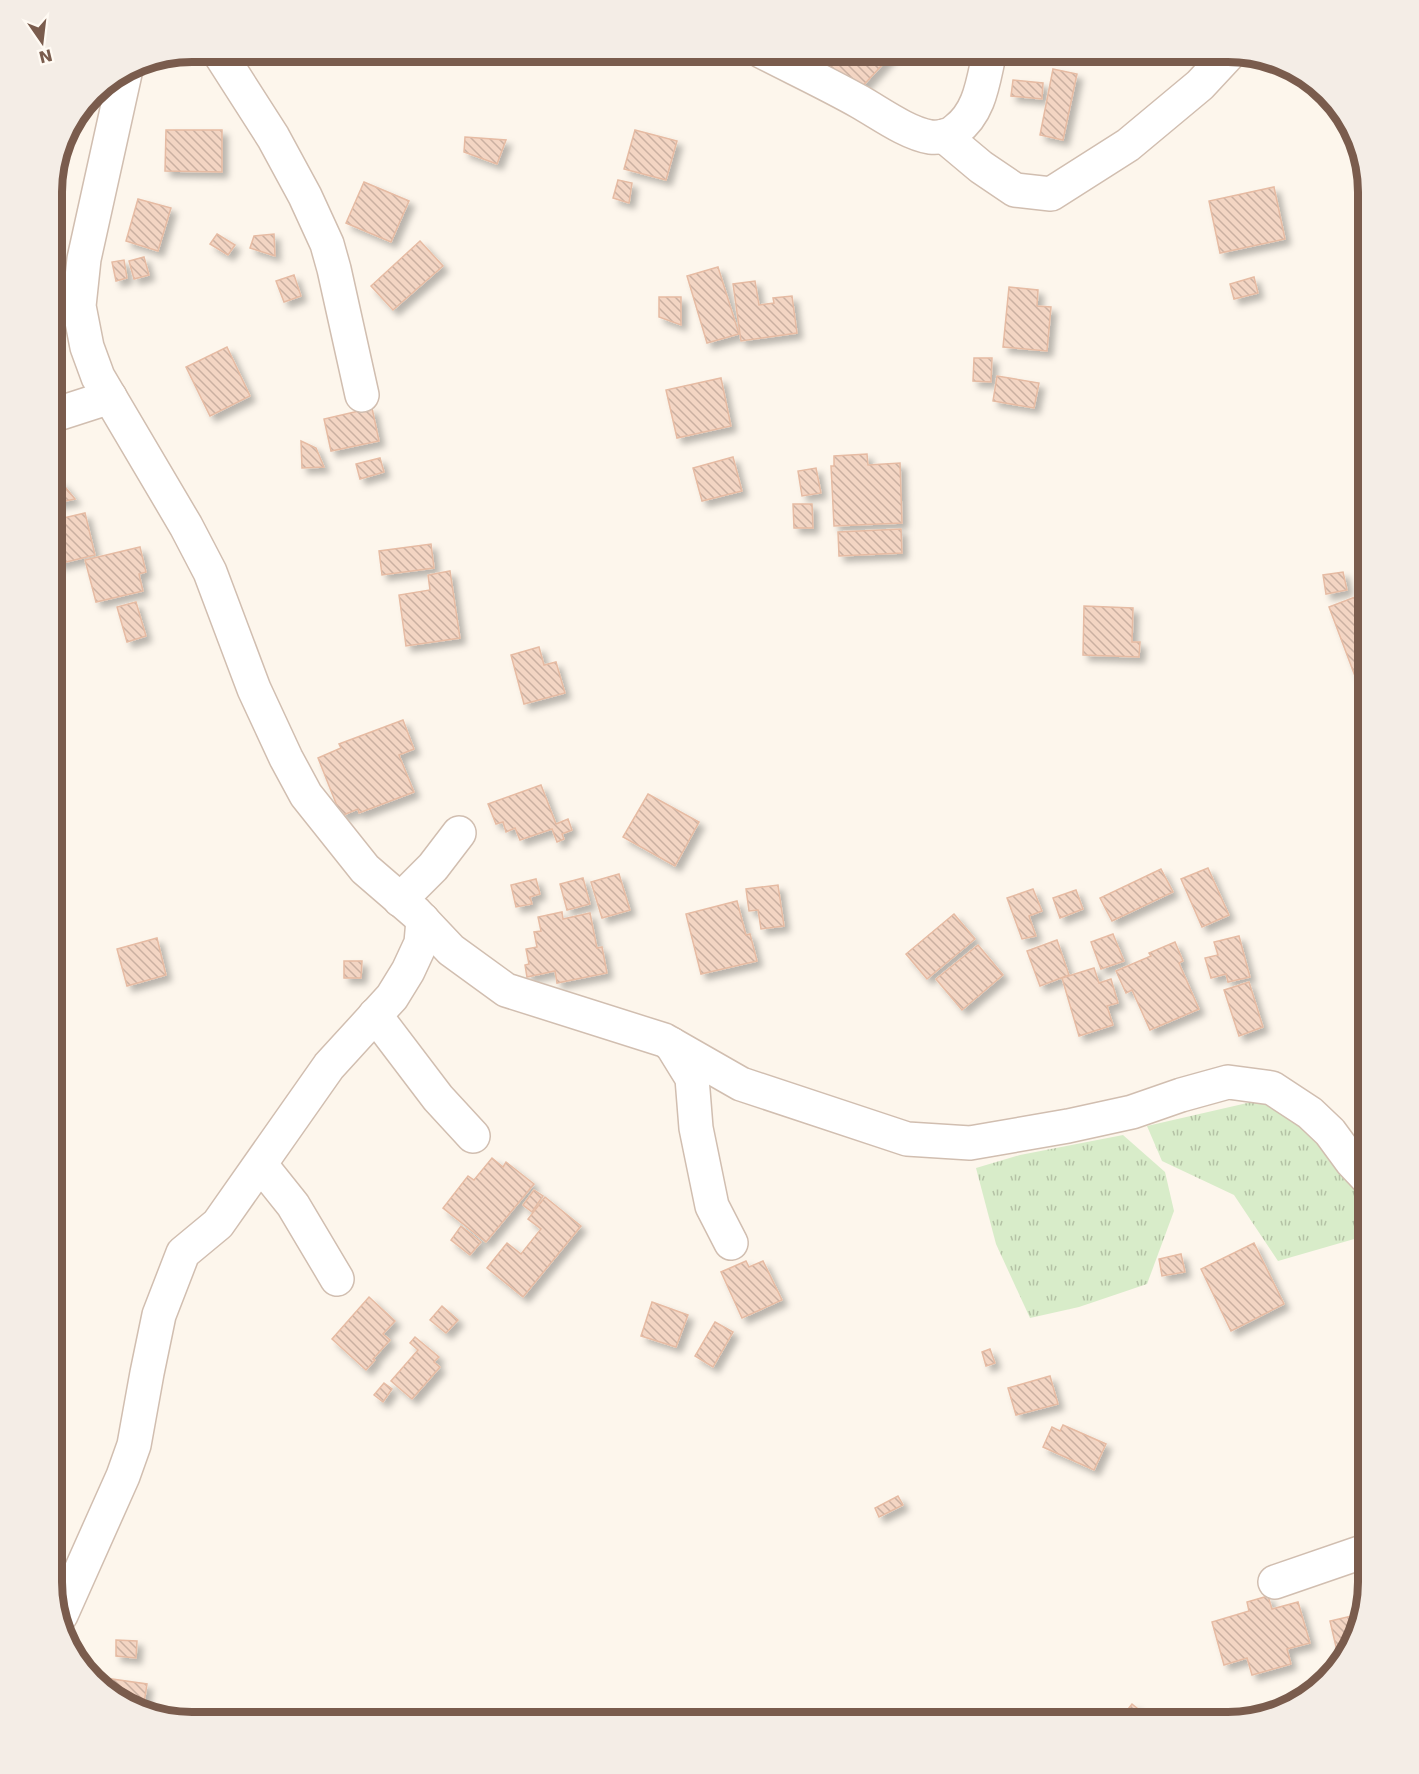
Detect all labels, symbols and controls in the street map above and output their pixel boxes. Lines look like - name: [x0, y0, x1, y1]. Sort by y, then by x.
- north arrow: [12, 12, 72, 72]
- text: N: [37, 45, 54, 67]

